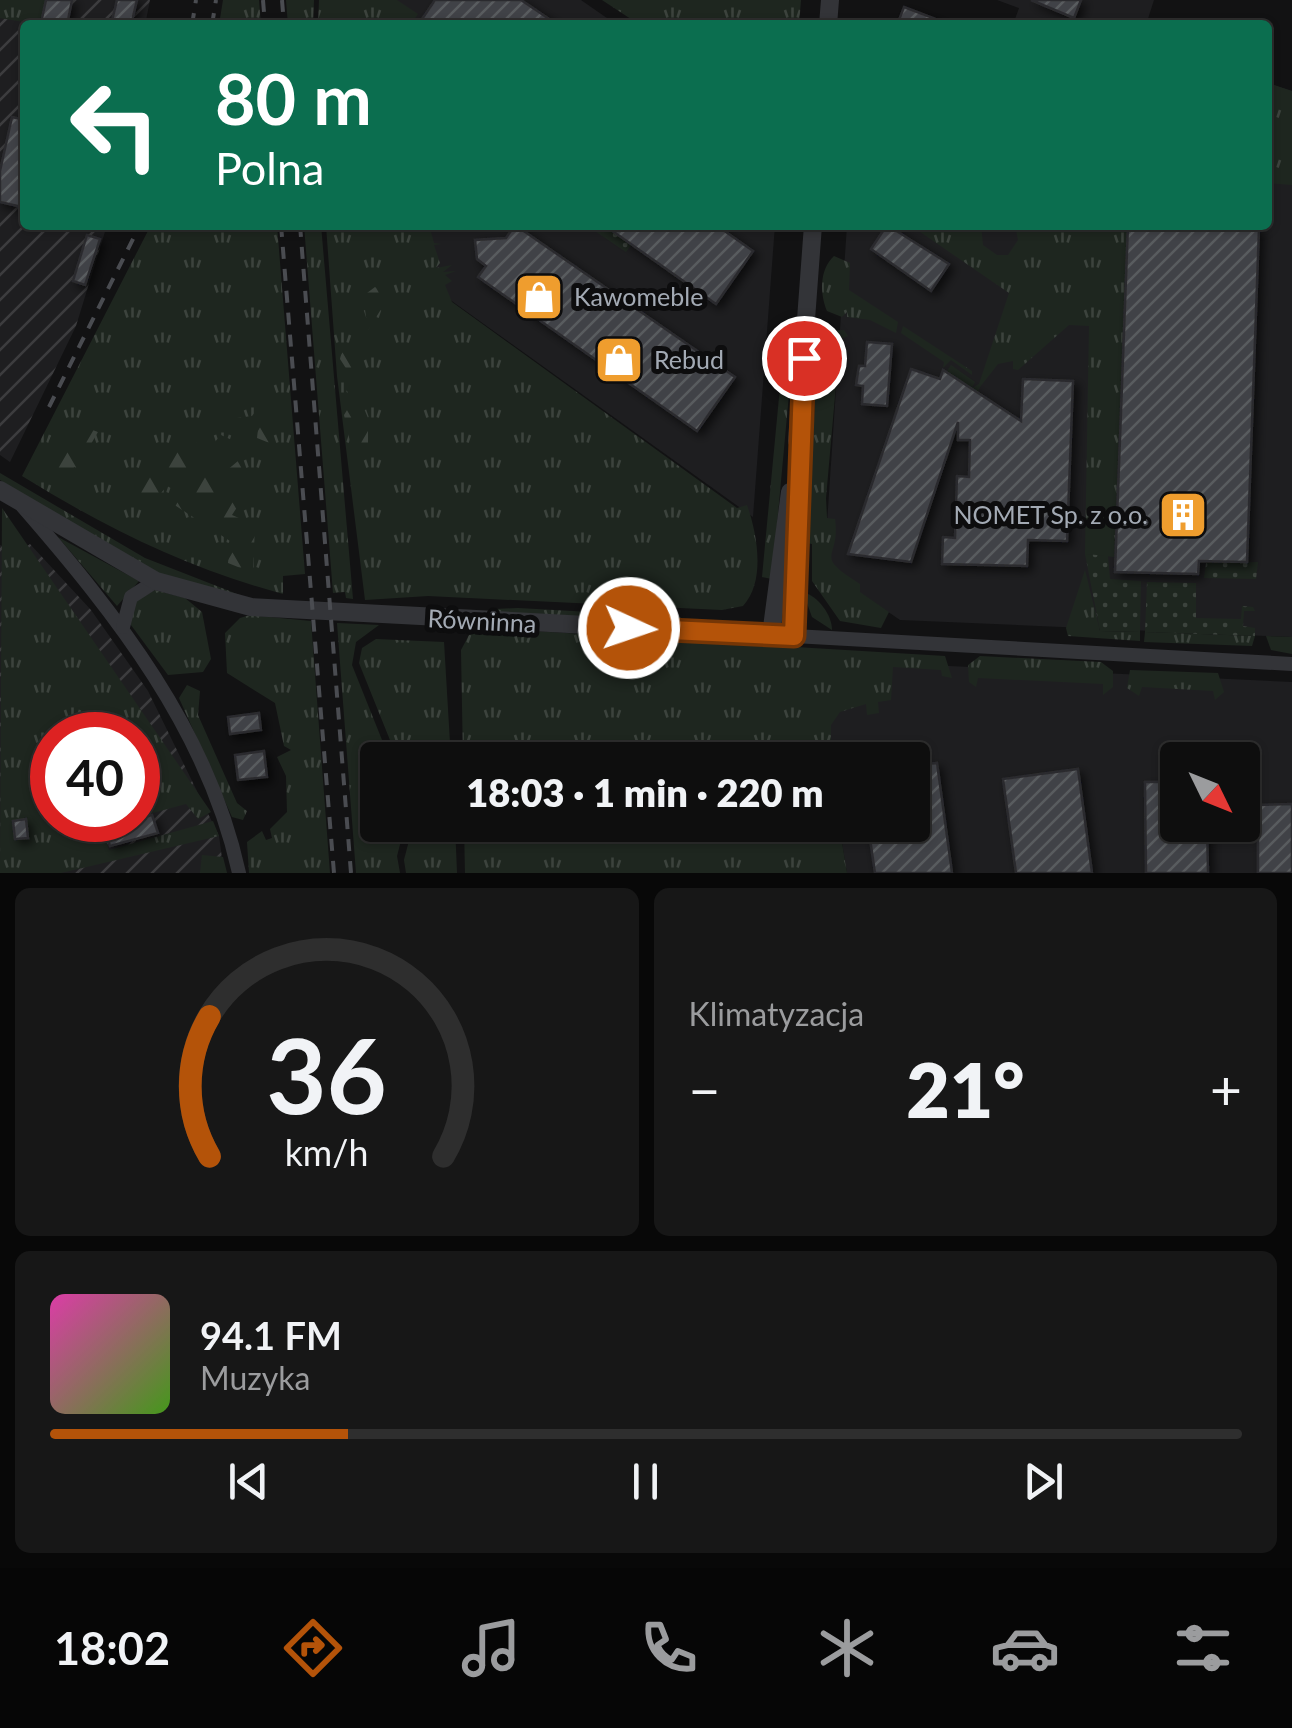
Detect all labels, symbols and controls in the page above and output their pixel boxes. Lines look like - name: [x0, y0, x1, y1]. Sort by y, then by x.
- text: 80 m: [215, 56, 372, 140]
- icon: left: [50, 60, 180, 190]
- text: Polna: [215, 141, 324, 195]
- shop icon: Kawomeble: [513, 271, 565, 323]
- place label: Kawomeble: [574, 281, 703, 311]
- pin: [762, 316, 847, 401]
- icon: arrive: [777, 331, 832, 386]
- shop icon: Rebud: [593, 334, 645, 386]
- place label: Rebud: [654, 344, 724, 374]
- building icon: NOMET Sp. z o.o.: [1157, 489, 1209, 541]
- place label: NOMET Sp. z o.o.: [953, 499, 1148, 529]
- position arrow: [577, 576, 681, 680]
- street label: Równinna: [427, 602, 537, 638]
- speed limit sign: 40: [30, 712, 160, 842]
- north arrow: [1160, 742, 1260, 842]
- map controls: [1160, 742, 1260, 842]
- text: 18:03 · 1 min · 220 m: [466, 769, 824, 815]
- text: Klimatyzacja: [689, 994, 864, 1033]
- text: 36: [266, 1011, 387, 1136]
- text: 21°: [906, 1044, 1024, 1134]
- text: −: [689, 1056, 720, 1122]
- text: +: [1210, 1056, 1242, 1122]
- text: km/h: [285, 1131, 369, 1174]
- text: 94.1 FM: [200, 1312, 342, 1358]
- text: Muzyka: [200, 1358, 310, 1397]
- icon: previous: [221, 1454, 276, 1509]
- icon: pause: [618, 1454, 673, 1509]
- icon: next: [1016, 1454, 1071, 1509]
- icon: directions: [278, 1613, 348, 1683]
- icon: music: [456, 1613, 526, 1683]
- icon: phone: [634, 1613, 704, 1683]
- icon: climate: [812, 1613, 882, 1683]
- icon: car: [990, 1613, 1060, 1683]
- icon: filters: [1168, 1613, 1238, 1683]
- text: 18:02: [54, 1621, 170, 1675]

